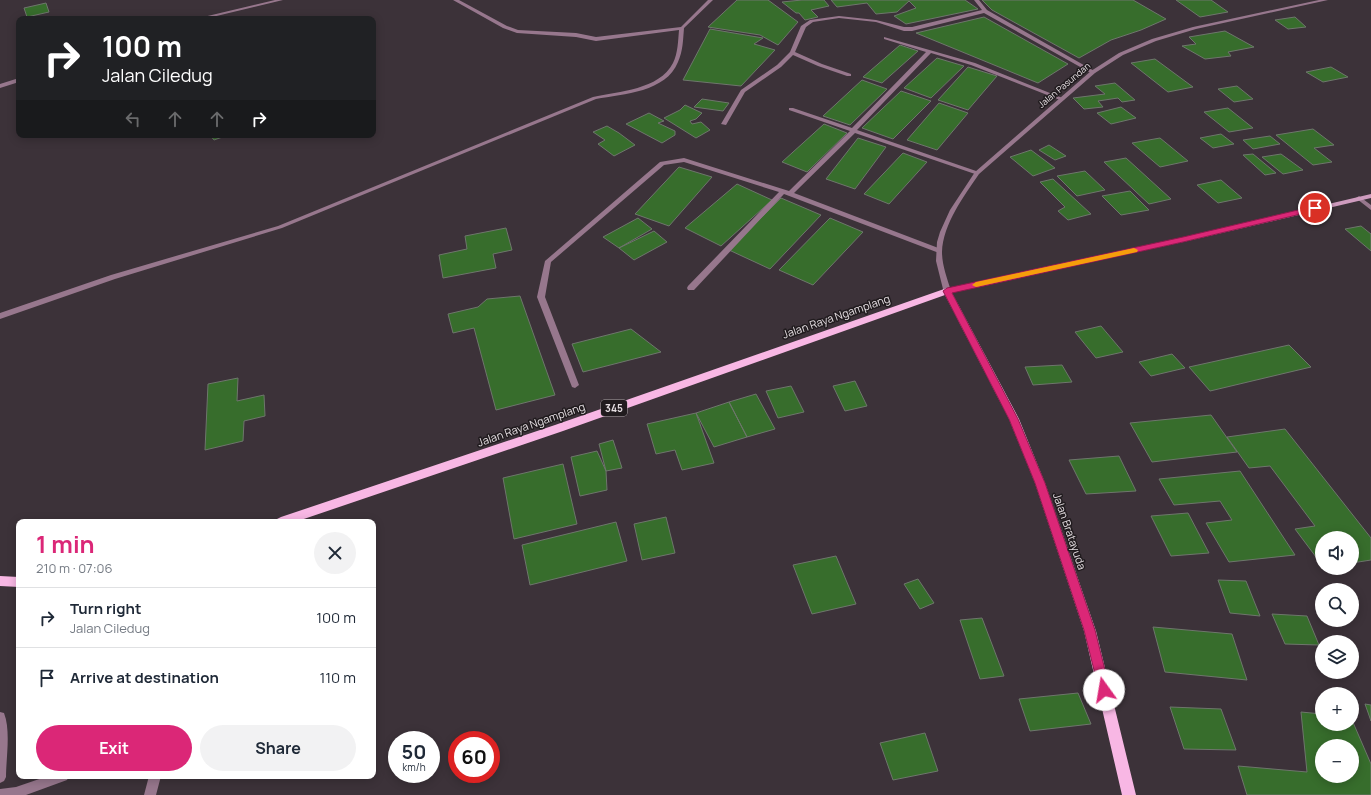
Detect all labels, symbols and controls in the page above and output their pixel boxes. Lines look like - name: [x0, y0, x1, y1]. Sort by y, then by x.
- text: 100 m: [102, 27, 182, 65]
- icon: right: [36, 32, 88, 84]
- street label: Jalan Pasundan: [1035, 59, 1093, 111]
- text: Jalan Ciledug: [102, 63, 213, 87]
- icon: left: [122, 108, 144, 130]
- icon: ahead: [164, 108, 186, 130]
- icon: ahead: [206, 108, 228, 130]
- icon: right: [248, 108, 270, 130]
- pin: [1298, 191, 1332, 225]
- icon: arrive: [1304, 197, 1326, 219]
- street label: Jalan Raya Ngamplang: [780, 291, 892, 341]
- street label: Jalan Raya Ngamplang: [475, 399, 587, 449]
- road number: 345: [601, 400, 627, 416]
- street label: Jalan Bratayuda: [1050, 491, 1090, 571]
- text: 1 min: [36, 527, 95, 560]
- map controls: [1315, 531, 1359, 783]
- button: sound: [1315, 531, 1359, 575]
- button: close: [314, 532, 356, 574]
- text: 210 m · 07:06: [36, 559, 113, 577]
- button: search: [1315, 583, 1359, 627]
- text: Turn right: [70, 598, 141, 619]
- icon: right: [36, 607, 58, 629]
- text: 100 m: [316, 607, 356, 628]
- text: Jalan Ciledug: [70, 619, 150, 637]
- button: layers: [1315, 635, 1359, 679]
- icon: arrive: [36, 667, 58, 689]
- text: Arrive at destination: [70, 667, 219, 688]
- text: 110 m: [319, 667, 356, 688]
- position arrow: [1083, 669, 1125, 711]
- button: +: [1315, 687, 1359, 731]
- button: Exit: [36, 725, 192, 771]
- button: Share: [200, 725, 356, 771]
- speed limit sign: 60: [448, 731, 500, 783]
- text: 50: [402, 738, 426, 765]
- button: −: [1315, 739, 1359, 783]
- text: km/h: [402, 760, 426, 774]

